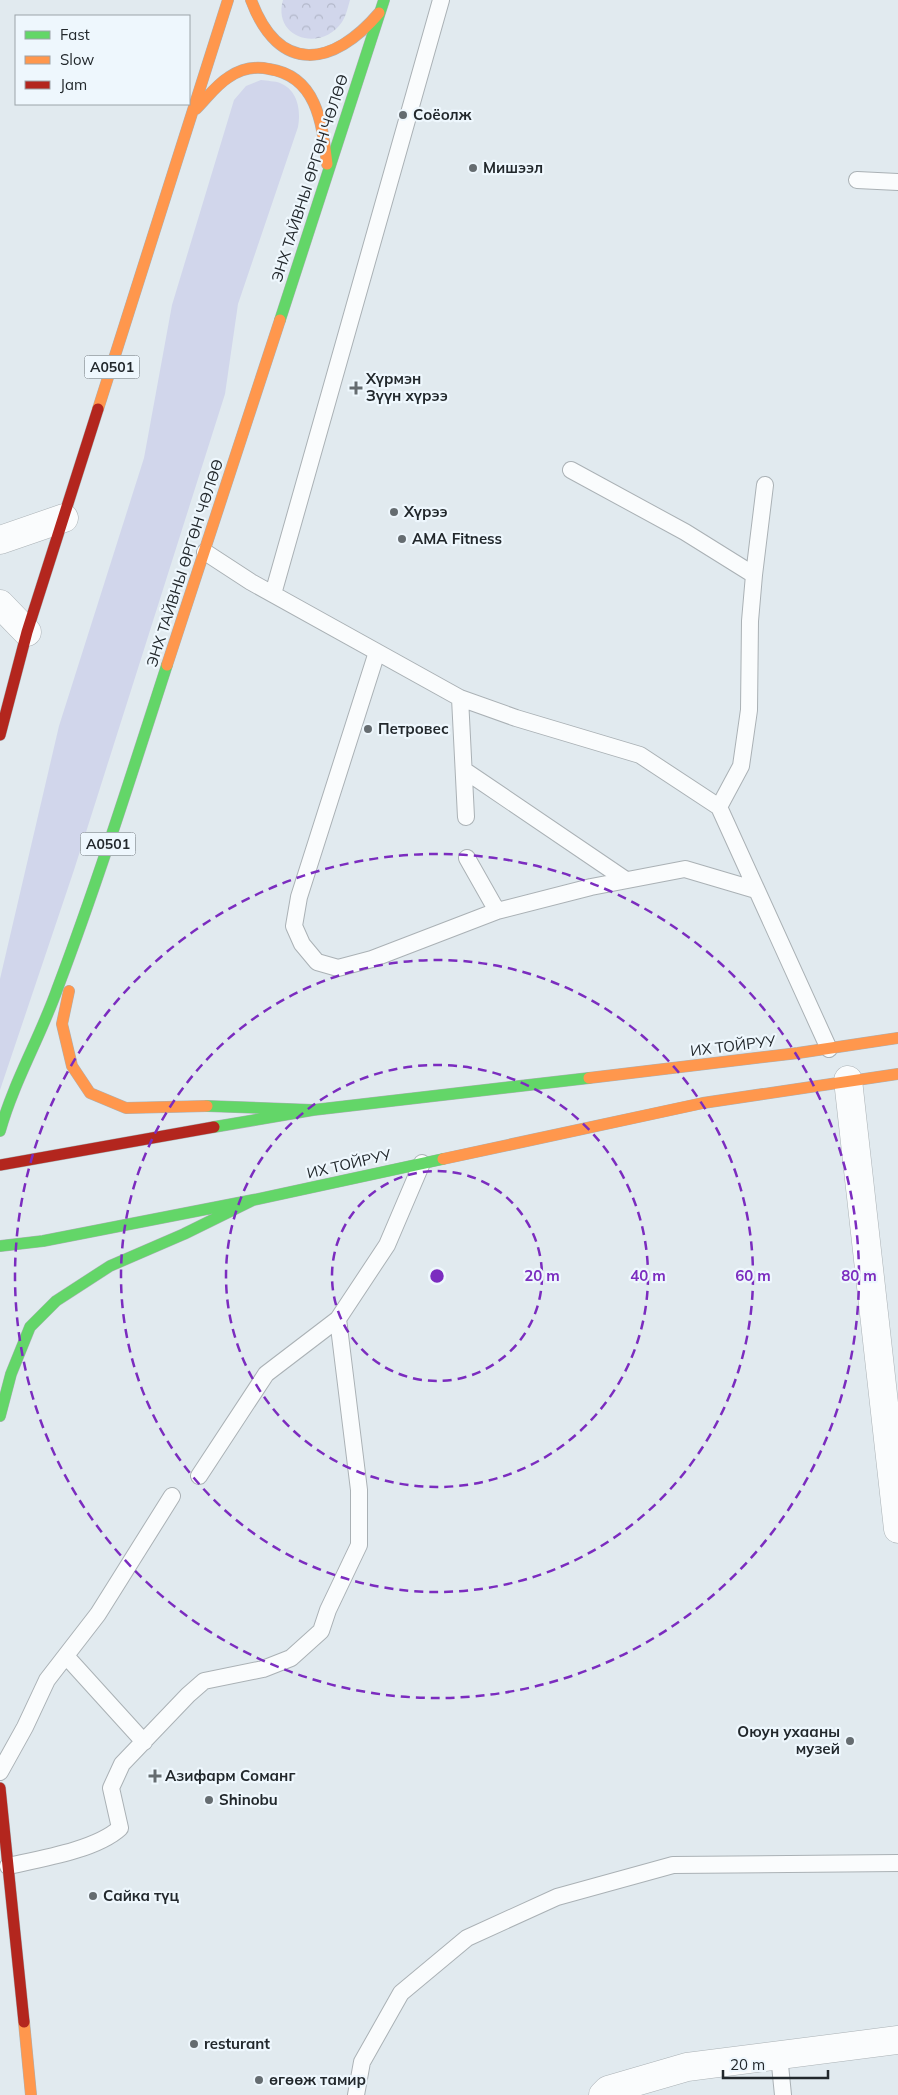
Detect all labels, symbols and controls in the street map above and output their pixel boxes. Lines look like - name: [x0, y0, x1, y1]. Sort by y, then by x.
- legend: [15, 15, 190, 105]
- text: Fast: [60, 25, 90, 44]
- text: Slow: [60, 50, 94, 69]
- street label: ЭНХ ТАЙВНЫ ӨРГӨН ЧӨЛӨӨ: [267, 72, 352, 284]
- text: Jam: [60, 75, 87, 94]
- place label: Соёолж: [413, 105, 472, 124]
- marker: Соёолж: [397, 109, 409, 121]
- place label: Мишээл: [483, 158, 543, 177]
- marker: Мишээл: [467, 162, 479, 174]
- road number: A0501: [84, 356, 140, 378]
- place label: Хүрмэн Зүүн хүрээ: [365, 369, 448, 405]
- marker: Хүрмэн Зүүн хүрээ: [350, 382, 362, 394]
- street label: ЭНХ ТАЙВНЫ ӨРГӨН ЧӨЛӨӨ: [142, 457, 227, 669]
- place label: Хүрээ: [403, 502, 448, 521]
- marker: Хүрээ: [388, 506, 400, 518]
- place label: AMA Fitness: [412, 529, 502, 548]
- marker: AMA Fitness: [396, 533, 408, 545]
- place label: Петровес: [378, 719, 449, 738]
- marker: Петровес: [362, 723, 374, 735]
- road number: A0501: [80, 832, 136, 856]
- street label: ИХ ТОЙРУУ: [689, 1031, 777, 1060]
- street label: ИХ ТОЙРУУ: [305, 1145, 393, 1182]
- text: 20 m: [524, 1266, 560, 1285]
- text: 40 m: [630, 1266, 666, 1285]
- text: 60 m: [735, 1266, 771, 1285]
- text: 80 m: [841, 1266, 877, 1285]
- centre of rings: [428, 1267, 446, 1285]
- place label: Оюун ухааны музей: [737, 1722, 840, 1758]
- marker: Оюун ухааны музей: [844, 1735, 856, 1747]
- place label: Азифарм Соманг: [165, 1766, 295, 1785]
- marker: Азифарм Соманг: [149, 1770, 161, 1782]
- place label: Shinobu: [219, 1790, 278, 1809]
- marker: Shinobu: [203, 1794, 215, 1806]
- place label: Сайка түц: [103, 1886, 180, 1905]
- marker: Сайка түц: [87, 1890, 99, 1902]
- place label: resturant: [204, 2034, 270, 2053]
- marker: resturant: [188, 2038, 200, 2050]
- scale bar: [723, 2048, 828, 2080]
- text: 20 m: [730, 2055, 765, 2074]
- place label: өгөөж тамир: [269, 2070, 366, 2089]
- marker: өгөөж тамир: [253, 2074, 265, 2086]

